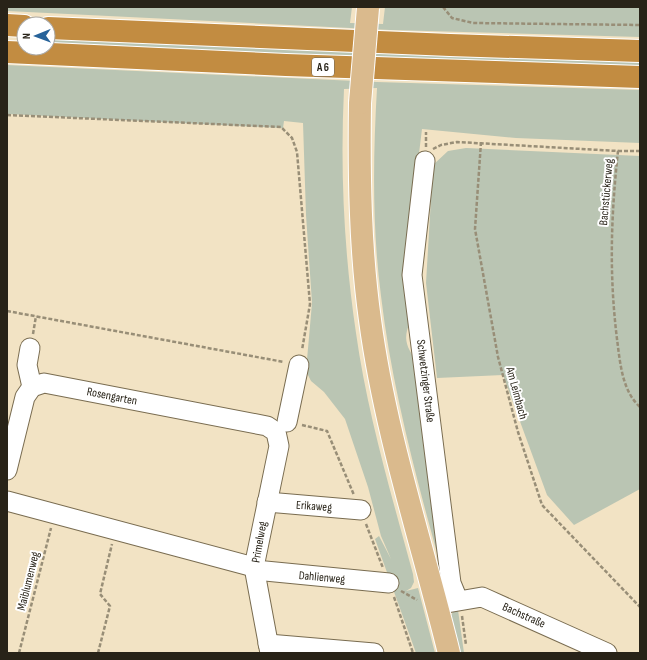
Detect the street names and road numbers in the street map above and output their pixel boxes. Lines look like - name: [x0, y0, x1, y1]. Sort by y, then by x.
- road number: A 6: [312, 58, 334, 76]
- street label: Bachstückerweg: [596, 158, 617, 226]
- street label: Schwetzinger Straße: [413, 339, 438, 424]
- street label: Am Leimbach: [502, 364, 531, 421]
- street label: Rosengarten: [85, 384, 138, 409]
- street label: Erikaweg: [295, 498, 333, 515]
- street label: Primelweg: [248, 520, 271, 564]
- street label: Maiblumenweg: [14, 550, 43, 612]
- street label: Dahlienweg: [298, 568, 346, 587]
- street label: Bachstraße: [500, 599, 548, 632]

